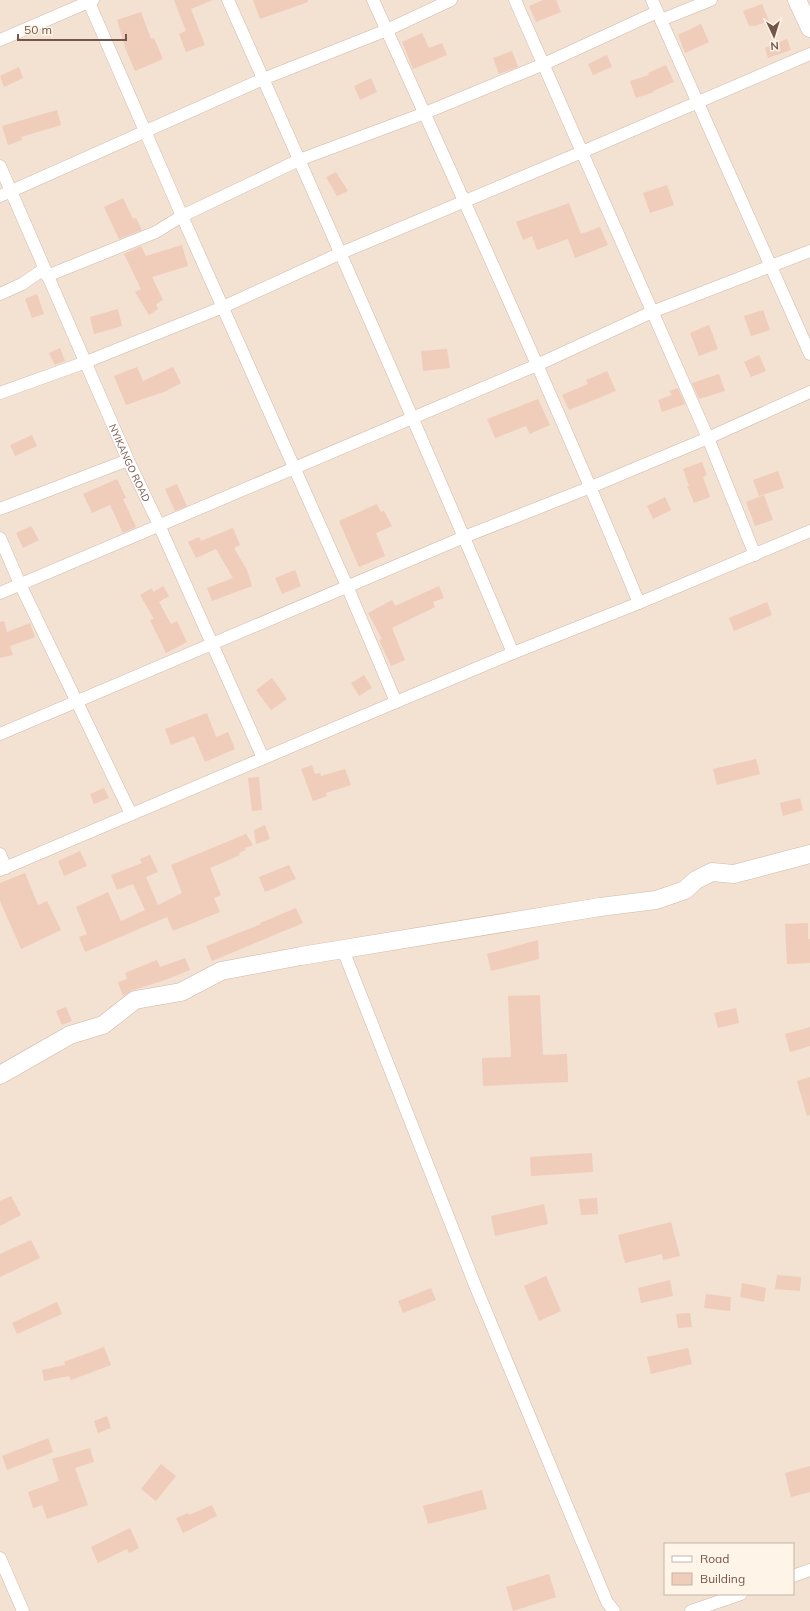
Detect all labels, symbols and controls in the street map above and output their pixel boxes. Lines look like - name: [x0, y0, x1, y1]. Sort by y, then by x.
- scale bar: [18, 16, 126, 42]
- north arrow: [754, 16, 794, 56]
- text: 50 m: [24, 22, 52, 37]
- text: N: [770, 39, 779, 53]
- street label: NYIKANGO ROAD: [106, 422, 153, 504]
- legend: [664, 1543, 794, 1595]
- text: Road: [700, 1551, 729, 1566]
- text: Building: [700, 1571, 745, 1586]

